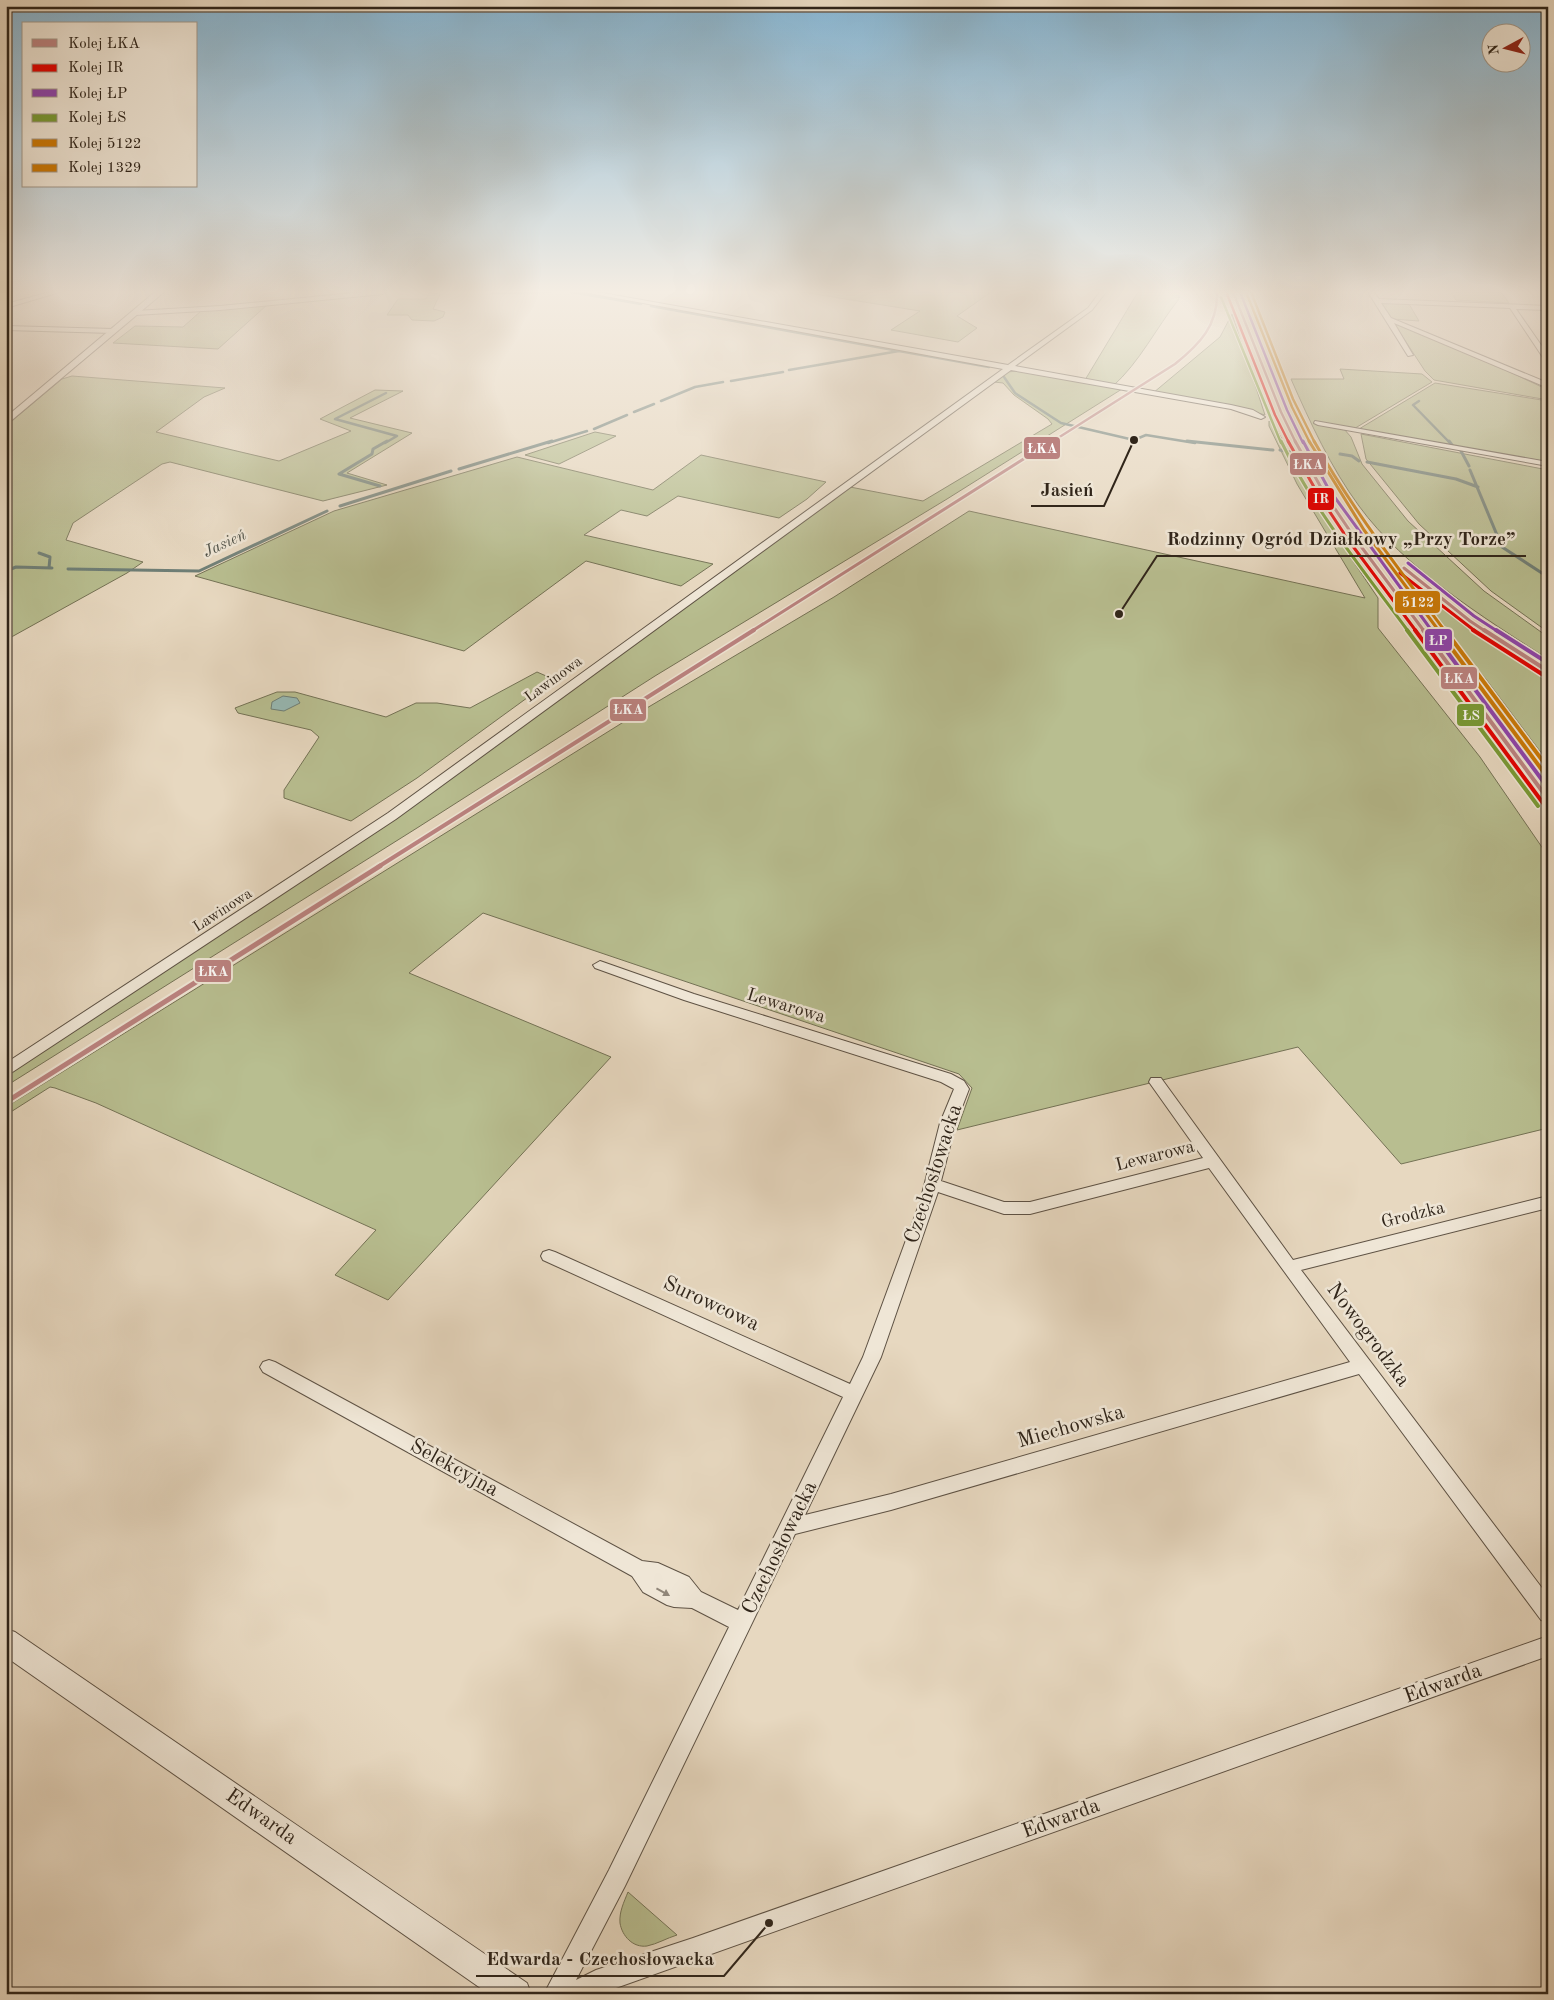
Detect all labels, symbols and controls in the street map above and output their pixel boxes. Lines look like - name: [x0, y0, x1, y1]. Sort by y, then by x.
- legend: [22, 22, 198, 188]
- north arrow: [1482, 22, 1532, 72]
- text: Kolej ŁKA: [68, 37, 140, 52]
- text: N: [1486, 43, 1502, 56]
- text: Kolej IR: [68, 61, 124, 76]
- text: Kolej ŁP: [68, 87, 127, 102]
- text: Kolej ŁS: [68, 111, 126, 126]
- text: Kolej 5122: [68, 137, 142, 152]
- text: Kolej 1329: [68, 161, 142, 176]
- line badge: ŁKA: [1023, 436, 1061, 460]
- text: ŁKA: [1027, 442, 1058, 456]
- line badge: ŁKA: [1289, 452, 1327, 476]
- text: ŁKA: [1293, 458, 1324, 472]
- callout: Jasień: [1031, 472, 1104, 506]
- text: Jasień: [1040, 482, 1094, 501]
- line badge: IR: [1307, 487, 1335, 511]
- text: IR: [1313, 492, 1329, 506]
- callout: Rodzinny Ogród Działkowy „Przy Torze”: [1157, 522, 1526, 556]
- water label: Jasień: [201, 527, 249, 561]
- text: Rodzinny Ogród Działkowy „Przy Torze”: [1166, 531, 1516, 550]
- line badge: 5122: [1394, 590, 1441, 614]
- text: 5122: [1402, 596, 1434, 610]
- line badge: ŁP: [1424, 628, 1453, 652]
- text: ŁP: [1428, 634, 1448, 648]
- street label: Lawinowa: [523, 654, 586, 706]
- line badge: ŁKA: [1440, 666, 1478, 690]
- text: ŁKA: [1444, 672, 1475, 686]
- line badge: ŁKA: [609, 698, 647, 722]
- text: ŁKA: [613, 703, 644, 717]
- line badge: ŁS: [1456, 703, 1485, 727]
- text: ŁS: [1462, 709, 1480, 723]
- street label: Lawinowa: [191, 886, 256, 935]
- line badge: ŁKA: [194, 959, 232, 983]
- text: ŁKA: [198, 965, 229, 979]
- street label: Lewarowa: [745, 986, 827, 1026]
- street label: Czechosłowacka: [902, 1102, 966, 1246]
- street label: Lewarowa: [1114, 1137, 1197, 1175]
- street label: Grodzka: [1379, 1198, 1447, 1232]
- street label: Surowcowa: [660, 1273, 762, 1335]
- street label: Nowogrodzka: [1322, 1279, 1414, 1391]
- street label: Miechowska: [1015, 1402, 1127, 1452]
- street label: Selekcyjna: [406, 1435, 502, 1501]
- street label: Czechosłowacka: [739, 1478, 821, 1618]
- one-way arrow: [655, 1588, 670, 1596]
- street label: Edwarda: [1401, 1660, 1485, 1708]
- street label: Edwarda: [222, 1785, 300, 1849]
- street label: Edwarda: [1019, 1795, 1103, 1843]
- callout: Edwarda - Czechosłowacka: [476, 1942, 724, 1976]
- text: Edwarda - Czechosłowacka: [486, 1951, 714, 1970]

